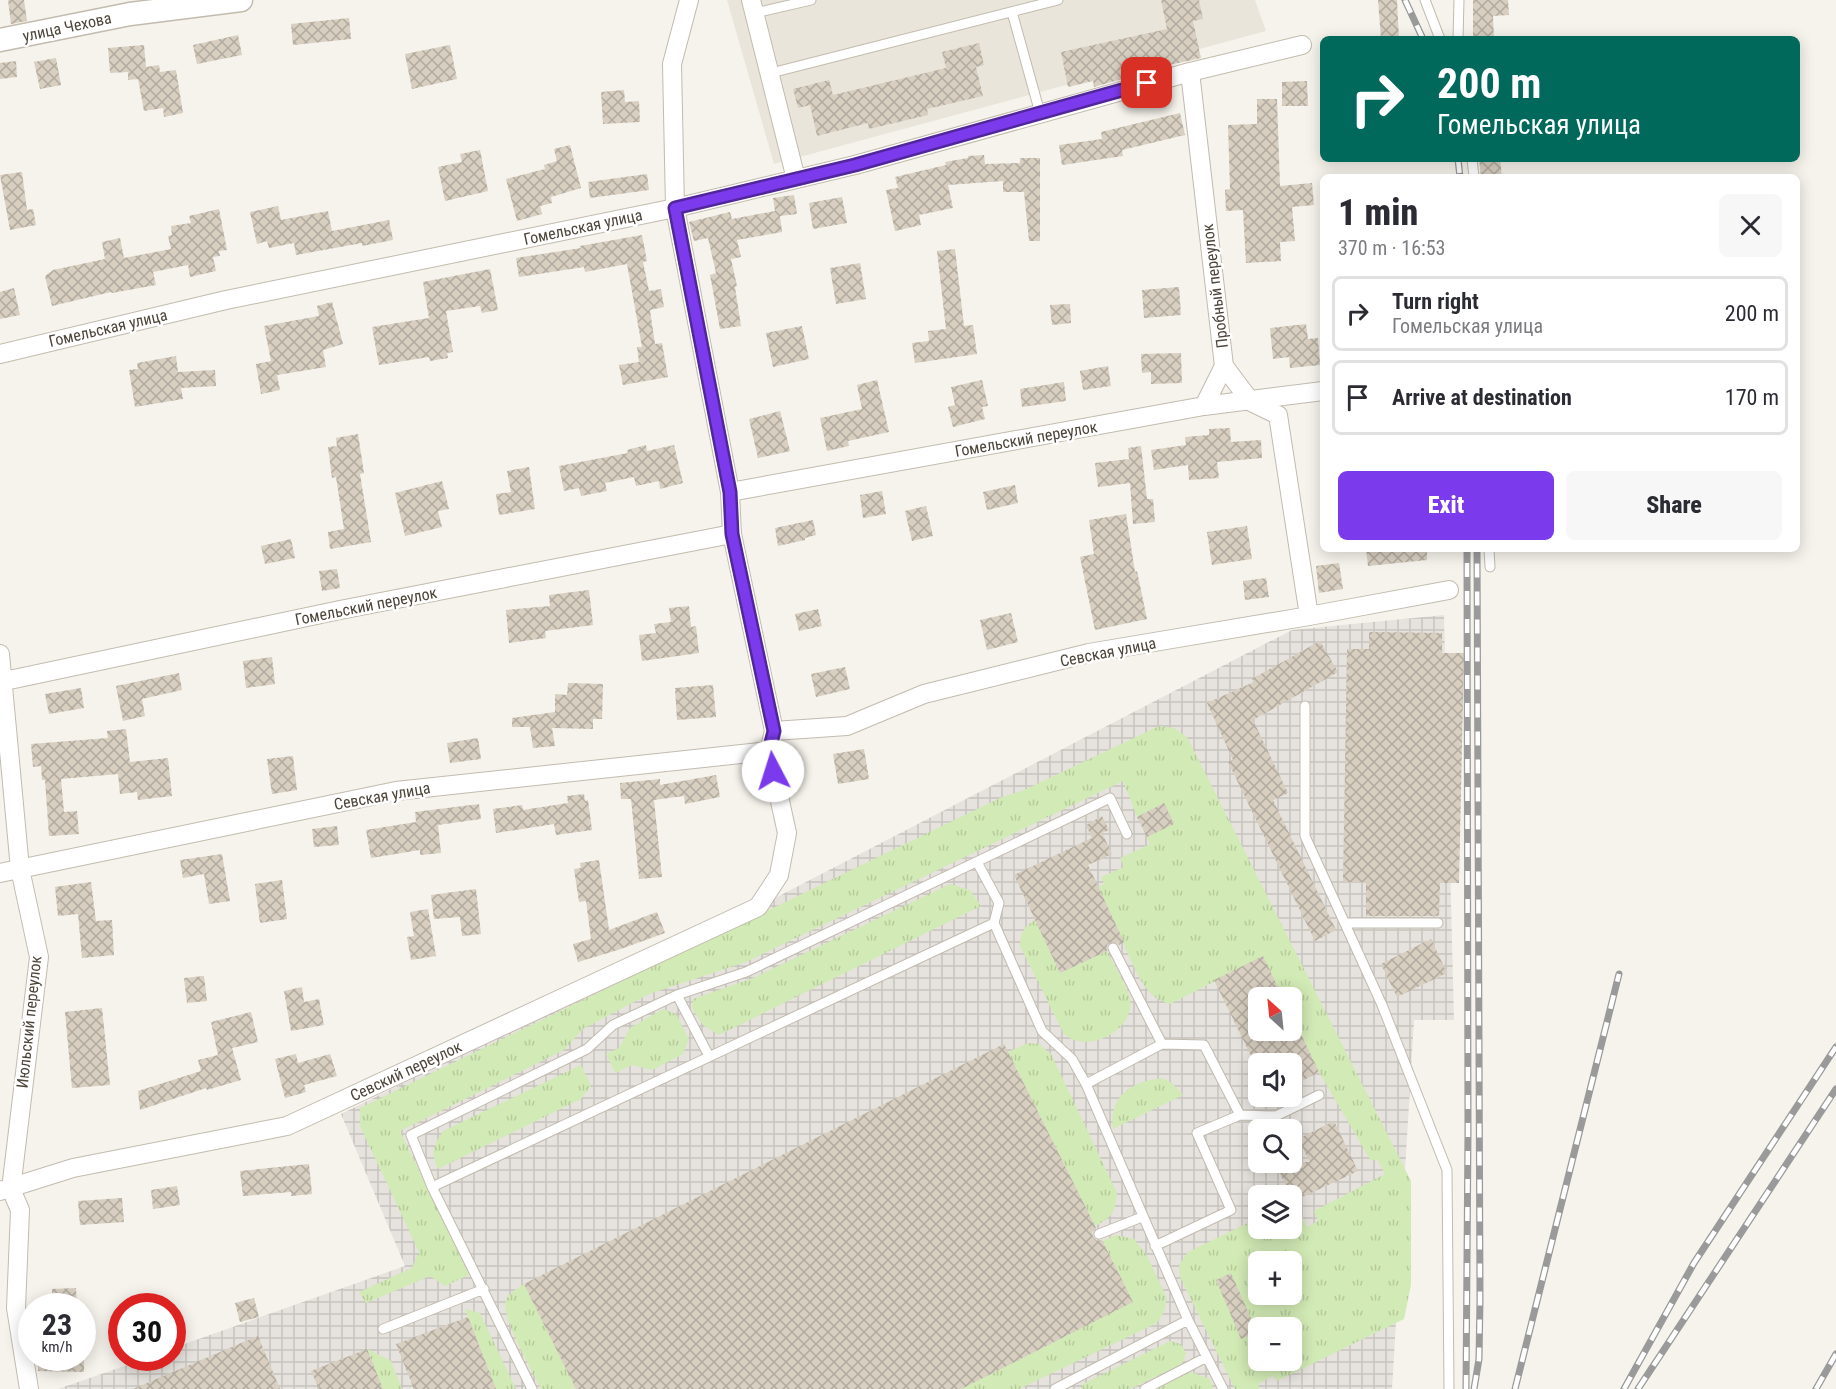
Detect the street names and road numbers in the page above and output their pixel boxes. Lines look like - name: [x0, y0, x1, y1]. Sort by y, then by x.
- street label: улица Чехова: [21, 8, 113, 46]
- street label: Гомельская улица: [522, 205, 644, 249]
- street label: Пробный переулок: [1198, 222, 1232, 349]
- street label: Гомельская улица: [47, 305, 169, 351]
- street label: Гомельский переулок: [953, 417, 1099, 461]
- street label: Гомельский переулок: [293, 583, 439, 629]
- street label: Севская улица: [1058, 633, 1158, 671]
- street label: Севская улица: [332, 778, 432, 814]
- street label: Июльский переулок: [13, 954, 45, 1089]
- street label: Севский переулок: [347, 1037, 465, 1105]

